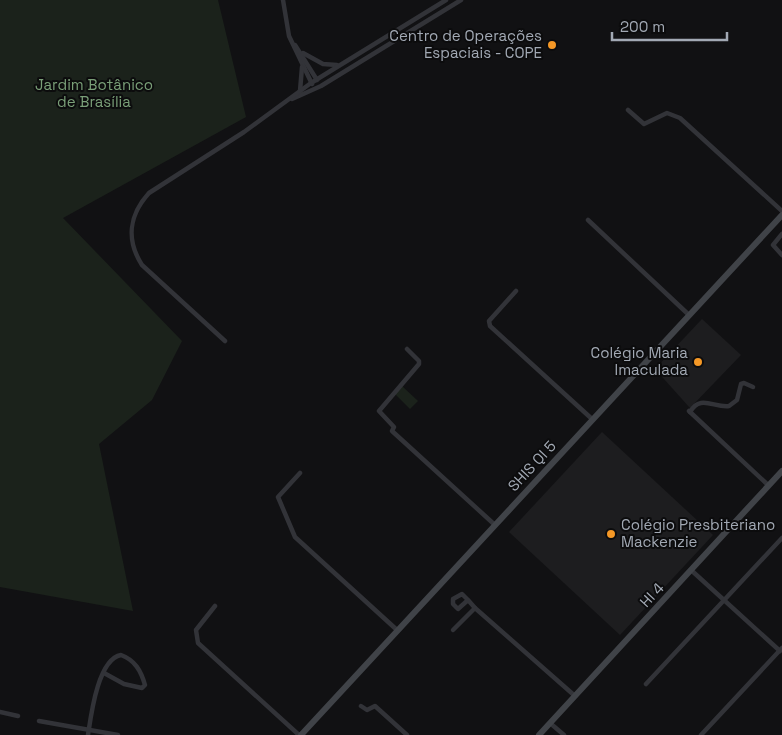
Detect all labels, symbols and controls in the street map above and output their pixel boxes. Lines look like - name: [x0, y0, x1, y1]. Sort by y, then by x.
- scale bar: [612, 10, 727, 42]
- text: 200 m: [620, 17, 665, 36]
- place label: Centro de Operações Espaciais - COPE: [389, 26, 542, 62]
- marker: Centro de Operações Espaciais - COPE: [546, 39, 558, 51]
- park label: Jardim Botânico de Brasília: [35, 75, 153, 111]
- place label: Colégio Maria Imaculada: [591, 343, 688, 379]
- marker: Colégio Maria Imaculada: [692, 356, 704, 368]
- street label: SHIS QI 5: [503, 436, 560, 495]
- place label: Colégio Presbiteriano Mackenzie: [621, 515, 775, 551]
- marker: Colégio Presbiteriano Mackenzie: [605, 528, 617, 540]
- street label: HI 4: [636, 578, 668, 611]

